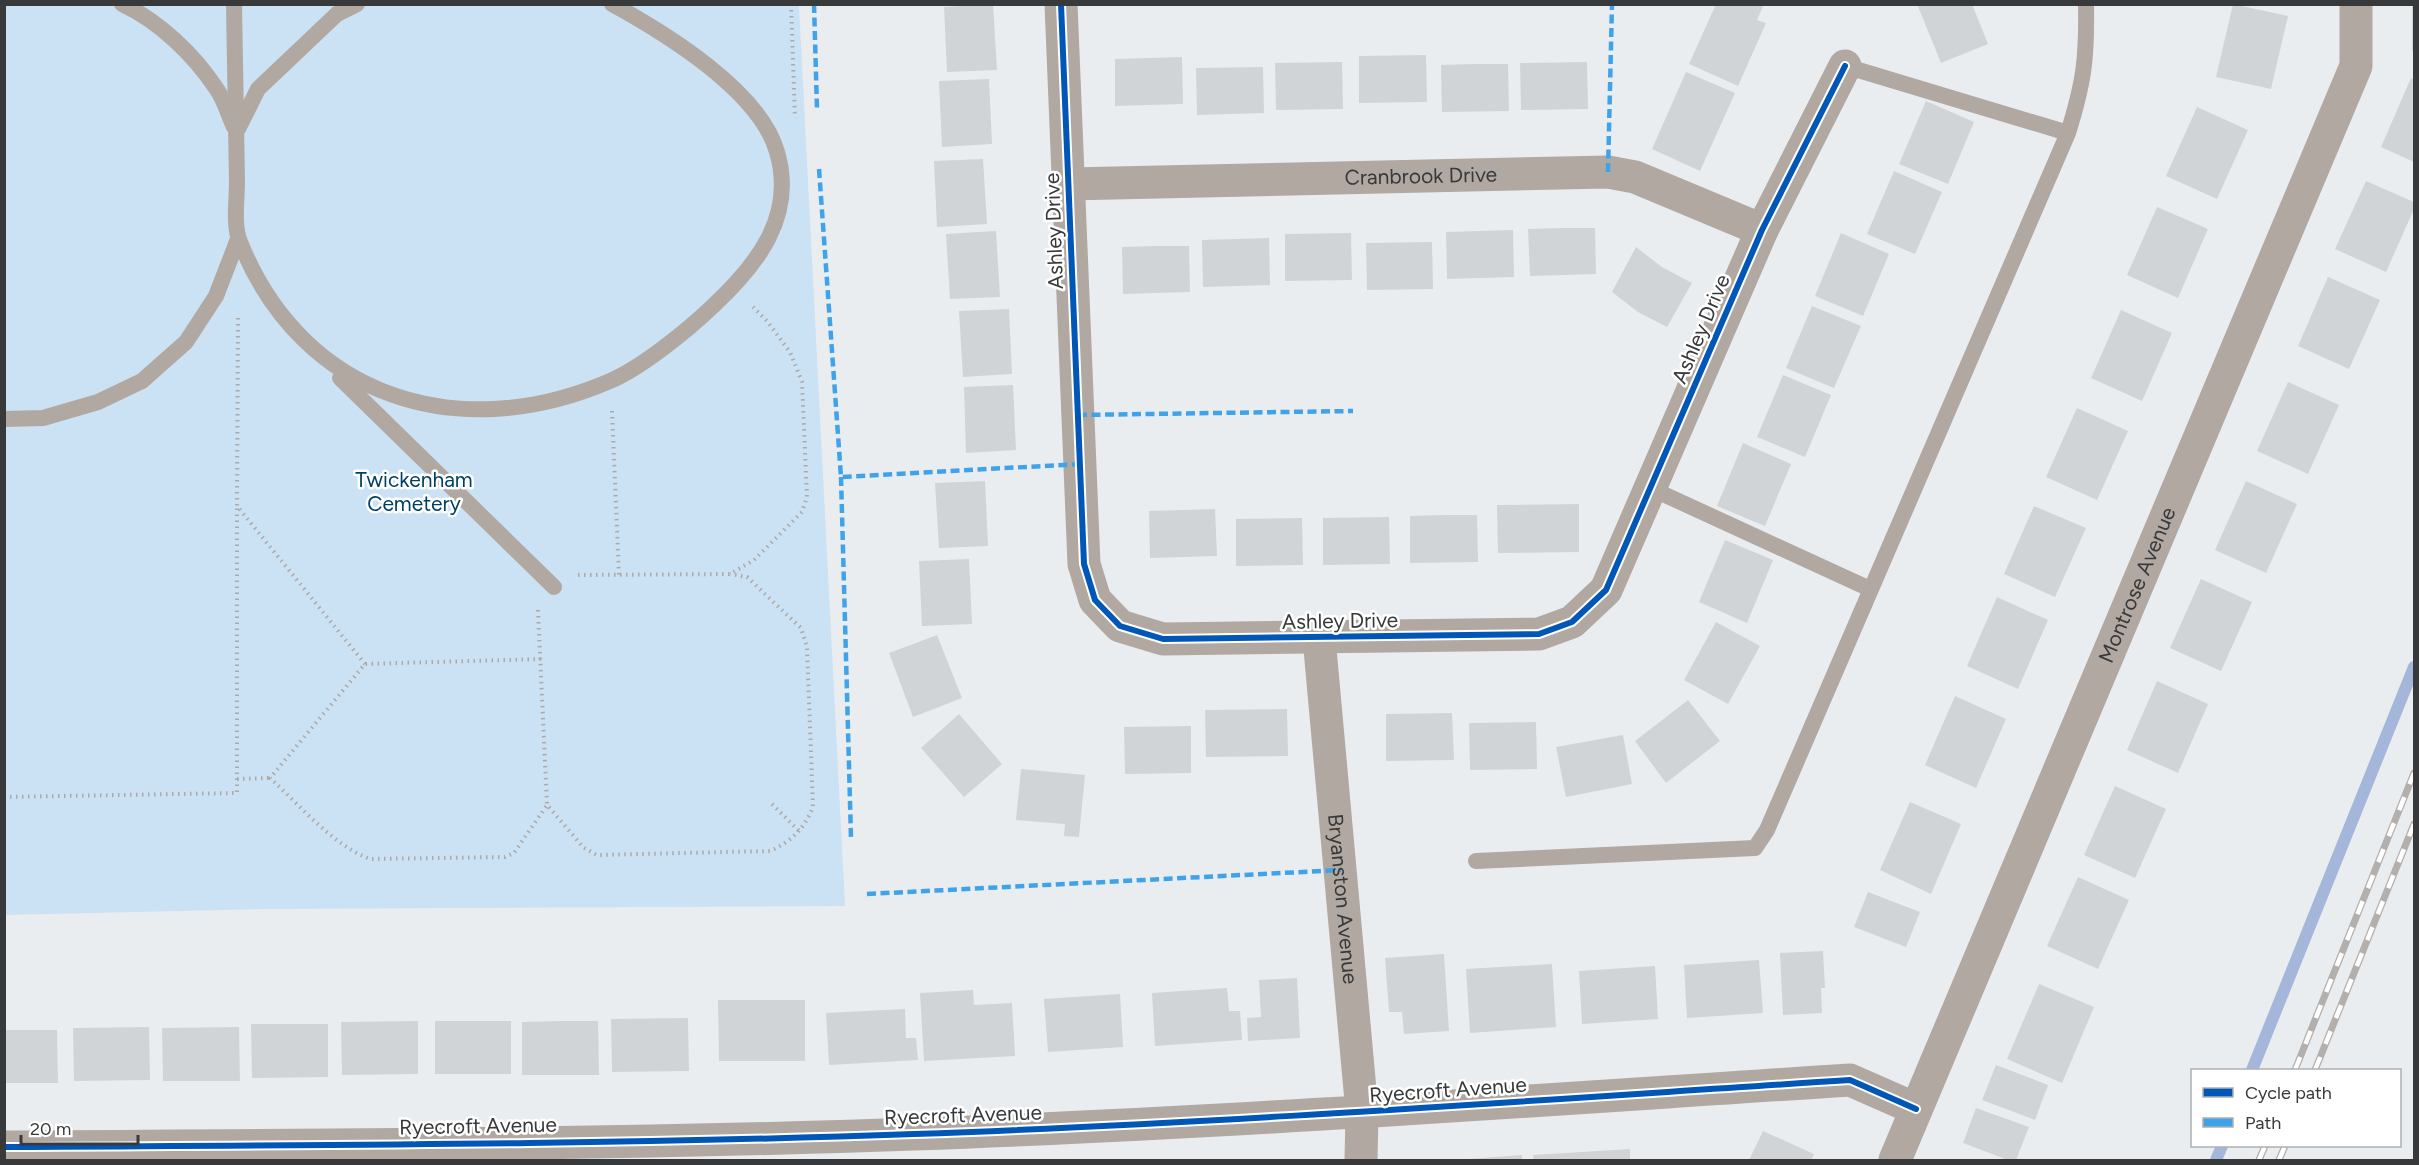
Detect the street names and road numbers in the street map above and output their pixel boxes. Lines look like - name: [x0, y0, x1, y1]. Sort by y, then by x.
- street label: Cranbrook Drive: [1344, 161, 1497, 190]
- street label: Ashley Drive: [1039, 172, 1068, 290]
- street label: Ashley Drive: [1666, 270, 1735, 387]
- street label: Montrose Avenue: [2093, 503, 2181, 666]
- street label: Ashley Drive: [1282, 607, 1398, 634]
- street label: Bryanston Avenue: [1323, 813, 1363, 985]
- street label: Ryecroft Avenue: [1368, 1072, 1528, 1107]
- street label: Ryecroft Avenue: [884, 1099, 1042, 1130]
- street label: Ryecroft Avenue: [399, 1112, 557, 1139]

